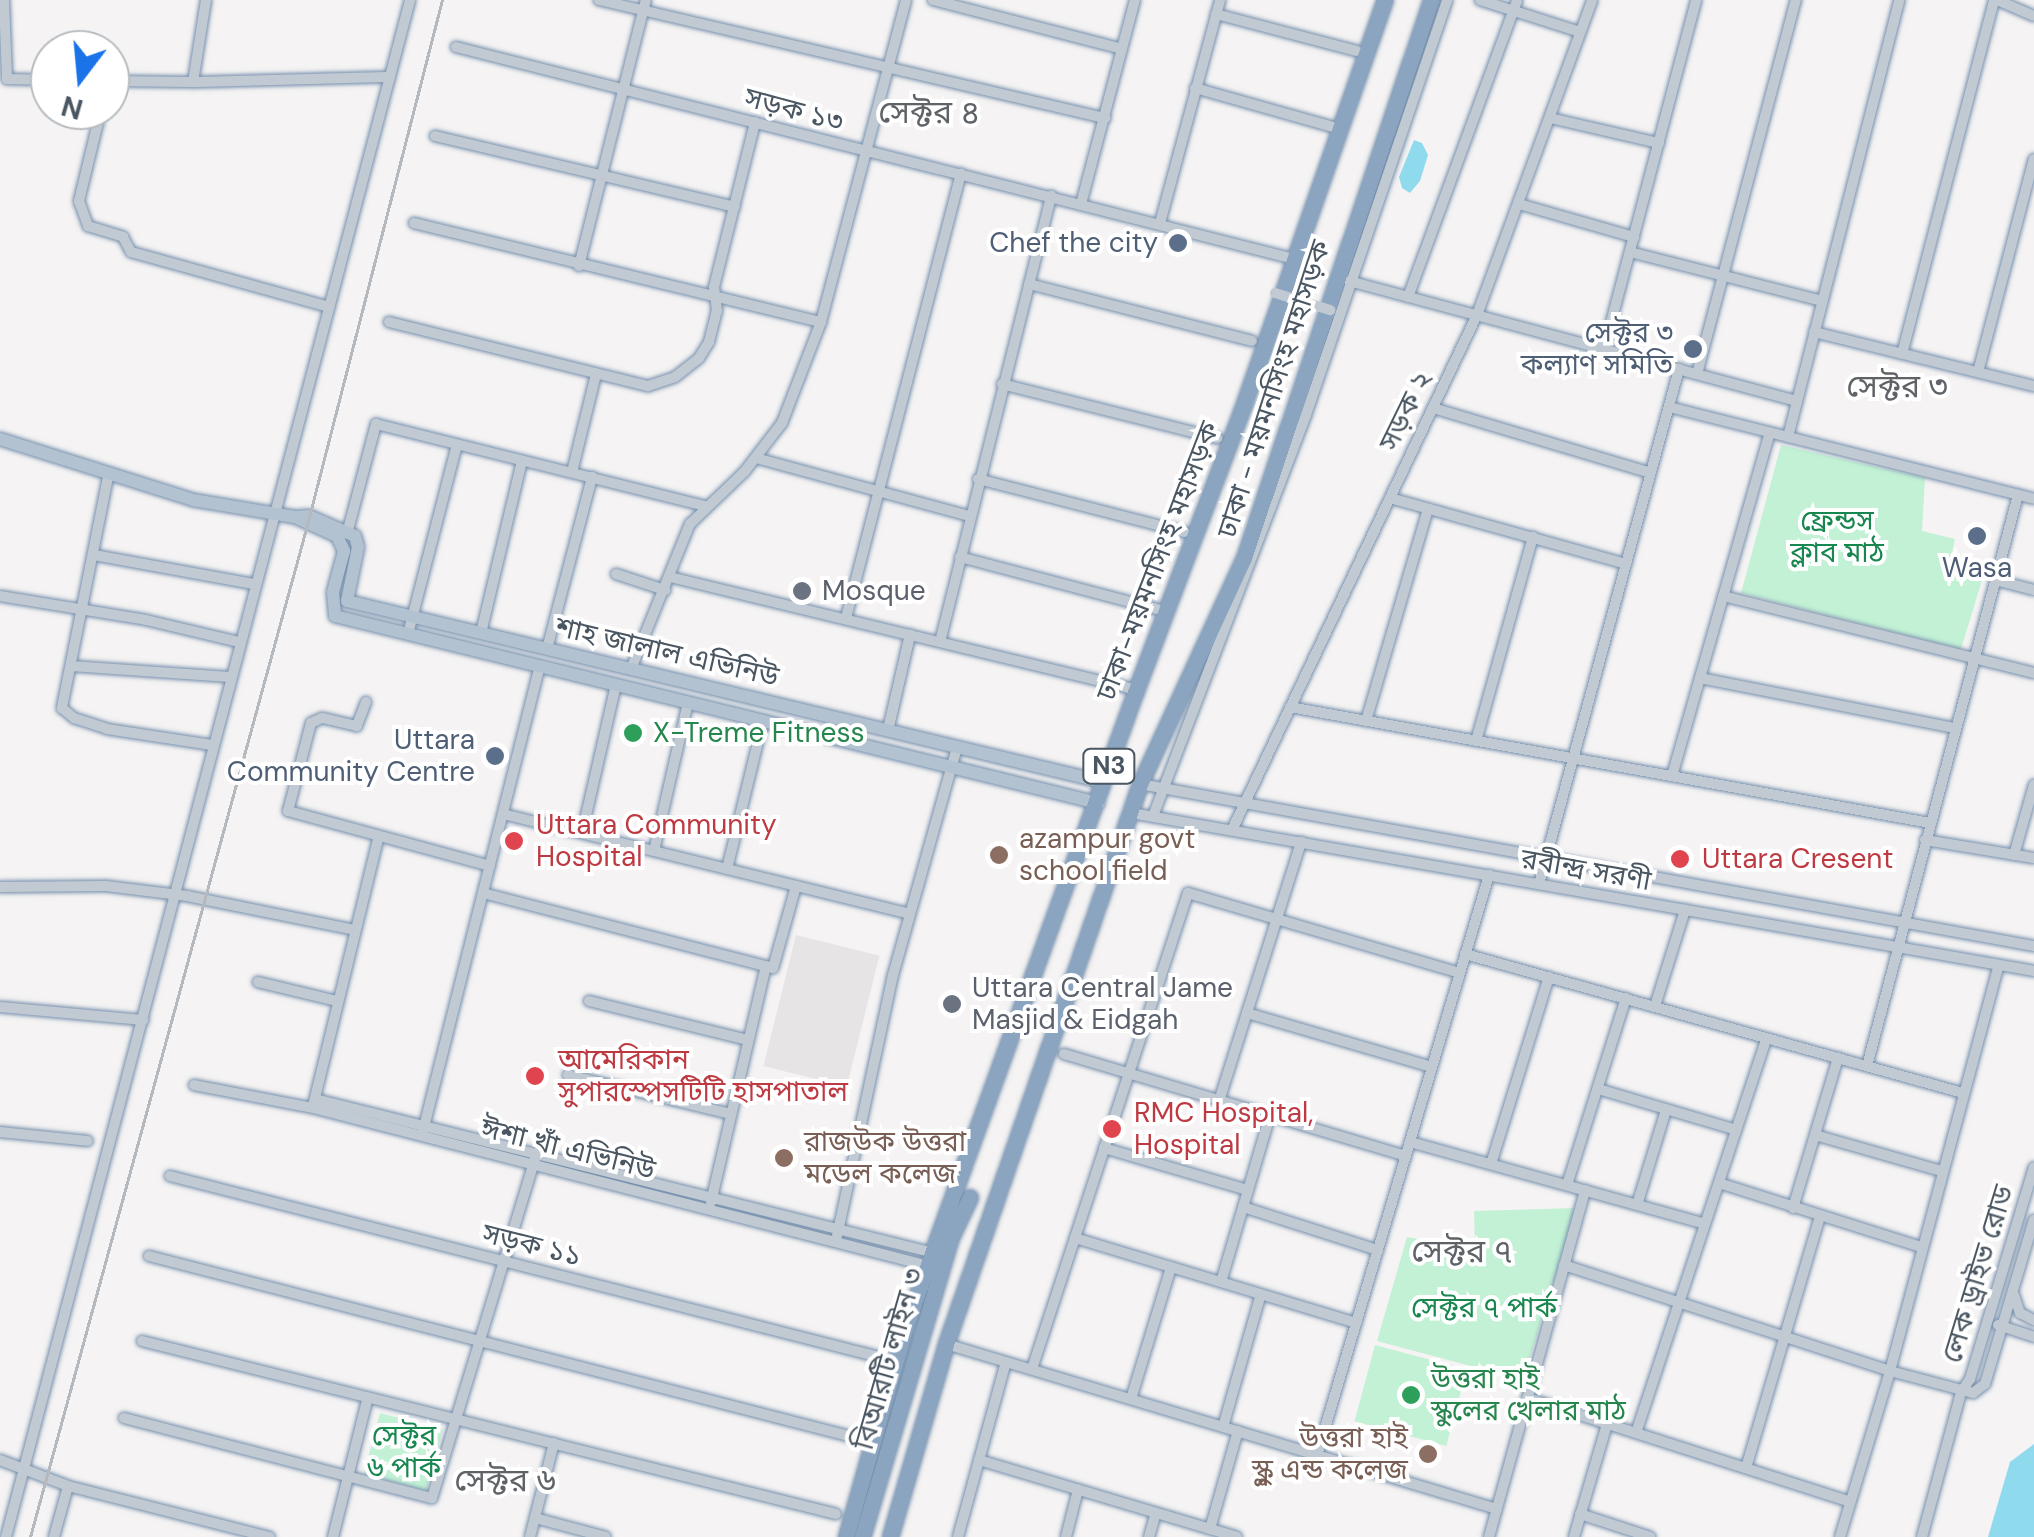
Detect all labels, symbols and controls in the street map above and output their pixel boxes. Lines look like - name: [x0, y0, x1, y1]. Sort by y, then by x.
- north arrow: [30, 30, 130, 130]
- street label: সড়ক ১৩: [741, 81, 847, 139]
- text: N: [57, 87, 87, 128]
- district label: সেক্টর ৪: [878, 93, 980, 131]
- place label: Chef the city: [989, 226, 1158, 260]
- marker: Chef the city: [1167, 232, 1189, 254]
- street label: ঢাকা - ময়মনসিংহ মহাসড়ক: [1210, 236, 1338, 542]
- place label: সেক্টর ৩ কল্যাণ সমিতি: [1521, 316, 1673, 382]
- marker: সেক্টর ৩ কল্যাণ সমিতি: [1682, 338, 1704, 360]
- street label: সড়ক ২: [1372, 366, 1440, 456]
- district label: সেক্টর ৩: [1846, 367, 1948, 405]
- street label: ঢাকা-ময়মনসিংহ মহাসড়ক: [1089, 417, 1227, 705]
- park label: ফ্রেন্ডস ক্লাব মাঠ: [1790, 504, 1884, 570]
- marker: Wasa: [1966, 525, 1988, 547]
- place label: Wasa: [1942, 551, 2012, 585]
- place label: Mosque: [822, 574, 926, 608]
- marker: Mosque: [791, 580, 813, 602]
- street label: শাহ জালাল এভিনিউ: [552, 610, 782, 694]
- place label: X-Treme Fitness: [653, 716, 865, 750]
- marker: X-Treme Fitness: [622, 722, 644, 744]
- place label: Uttara Community Centre: [227, 723, 475, 789]
- marker: Uttara Community Centre: [484, 745, 506, 767]
- road number: N3: [1082, 746, 1136, 786]
- place label: Uttara Community Hospital: [536, 808, 777, 874]
- place label: azampur govt school field: [1019, 822, 1195, 888]
- marker: Uttara Community Hospital: [501, 828, 527, 854]
- street label: রবীন্দ্র সরণী: [1518, 842, 1654, 898]
- place label: Uttara Cresent: [1702, 842, 1893, 876]
- marker: azampur govt school field: [988, 844, 1010, 866]
- marker: Uttara Cresent: [1667, 846, 1693, 872]
- place label: Uttara Central Jame Masjid & Eidgah: [972, 971, 1233, 1037]
- marker: Uttara Central Jame Masjid & Eidgah: [941, 993, 963, 1015]
- place label: আমেরিকান সুপারস্পেসটিটি হাসপাতাল: [558, 1043, 848, 1109]
- marker: আমেরিকান সুপারস্পেসটিটি হাসপাতাল: [522, 1063, 548, 1089]
- place label: RMC Hospital, Hospital: [1134, 1096, 1313, 1162]
- street label: ঈশা খাঁ এভিনিউ: [477, 1111, 659, 1187]
- marker: RMC Hospital, Hospital: [1099, 1116, 1125, 1142]
- place label: রাজউক উত্তরা মডেল কলেজ: [804, 1125, 966, 1191]
- marker: রাজউক উত্তরা মডেল কলেজ: [773, 1147, 795, 1169]
- street label: লেক ড্রাইভ রোড: [1935, 1181, 2021, 1367]
- street label: সড়ক ১১: [479, 1217, 585, 1273]
- district label: সেক্টর ৭: [1411, 1232, 1513, 1270]
- street label: বিআরটি লাইন ৩: [847, 1264, 931, 1454]
- park label: সেক্টর ৭ পার্ক: [1411, 1291, 1557, 1325]
- place label: উত্তরা হাই স্কুলের খেলার মাঠ: [1431, 1362, 1626, 1428]
- marker: উত্তরা হাই স্কুলের খেলার মাঠ: [1400, 1384, 1422, 1406]
- park label: সেক্টর ৬ পার্ক: [367, 1419, 441, 1485]
- place label: উত্তরা হাই স্কুল এন্ড কলেজ: [1252, 1421, 1408, 1487]
- marker: উত্তরা হাই স্কুল এন্ড কলেজ: [1417, 1443, 1439, 1465]
- district label: সেক্টর ৬: [454, 1461, 556, 1499]

